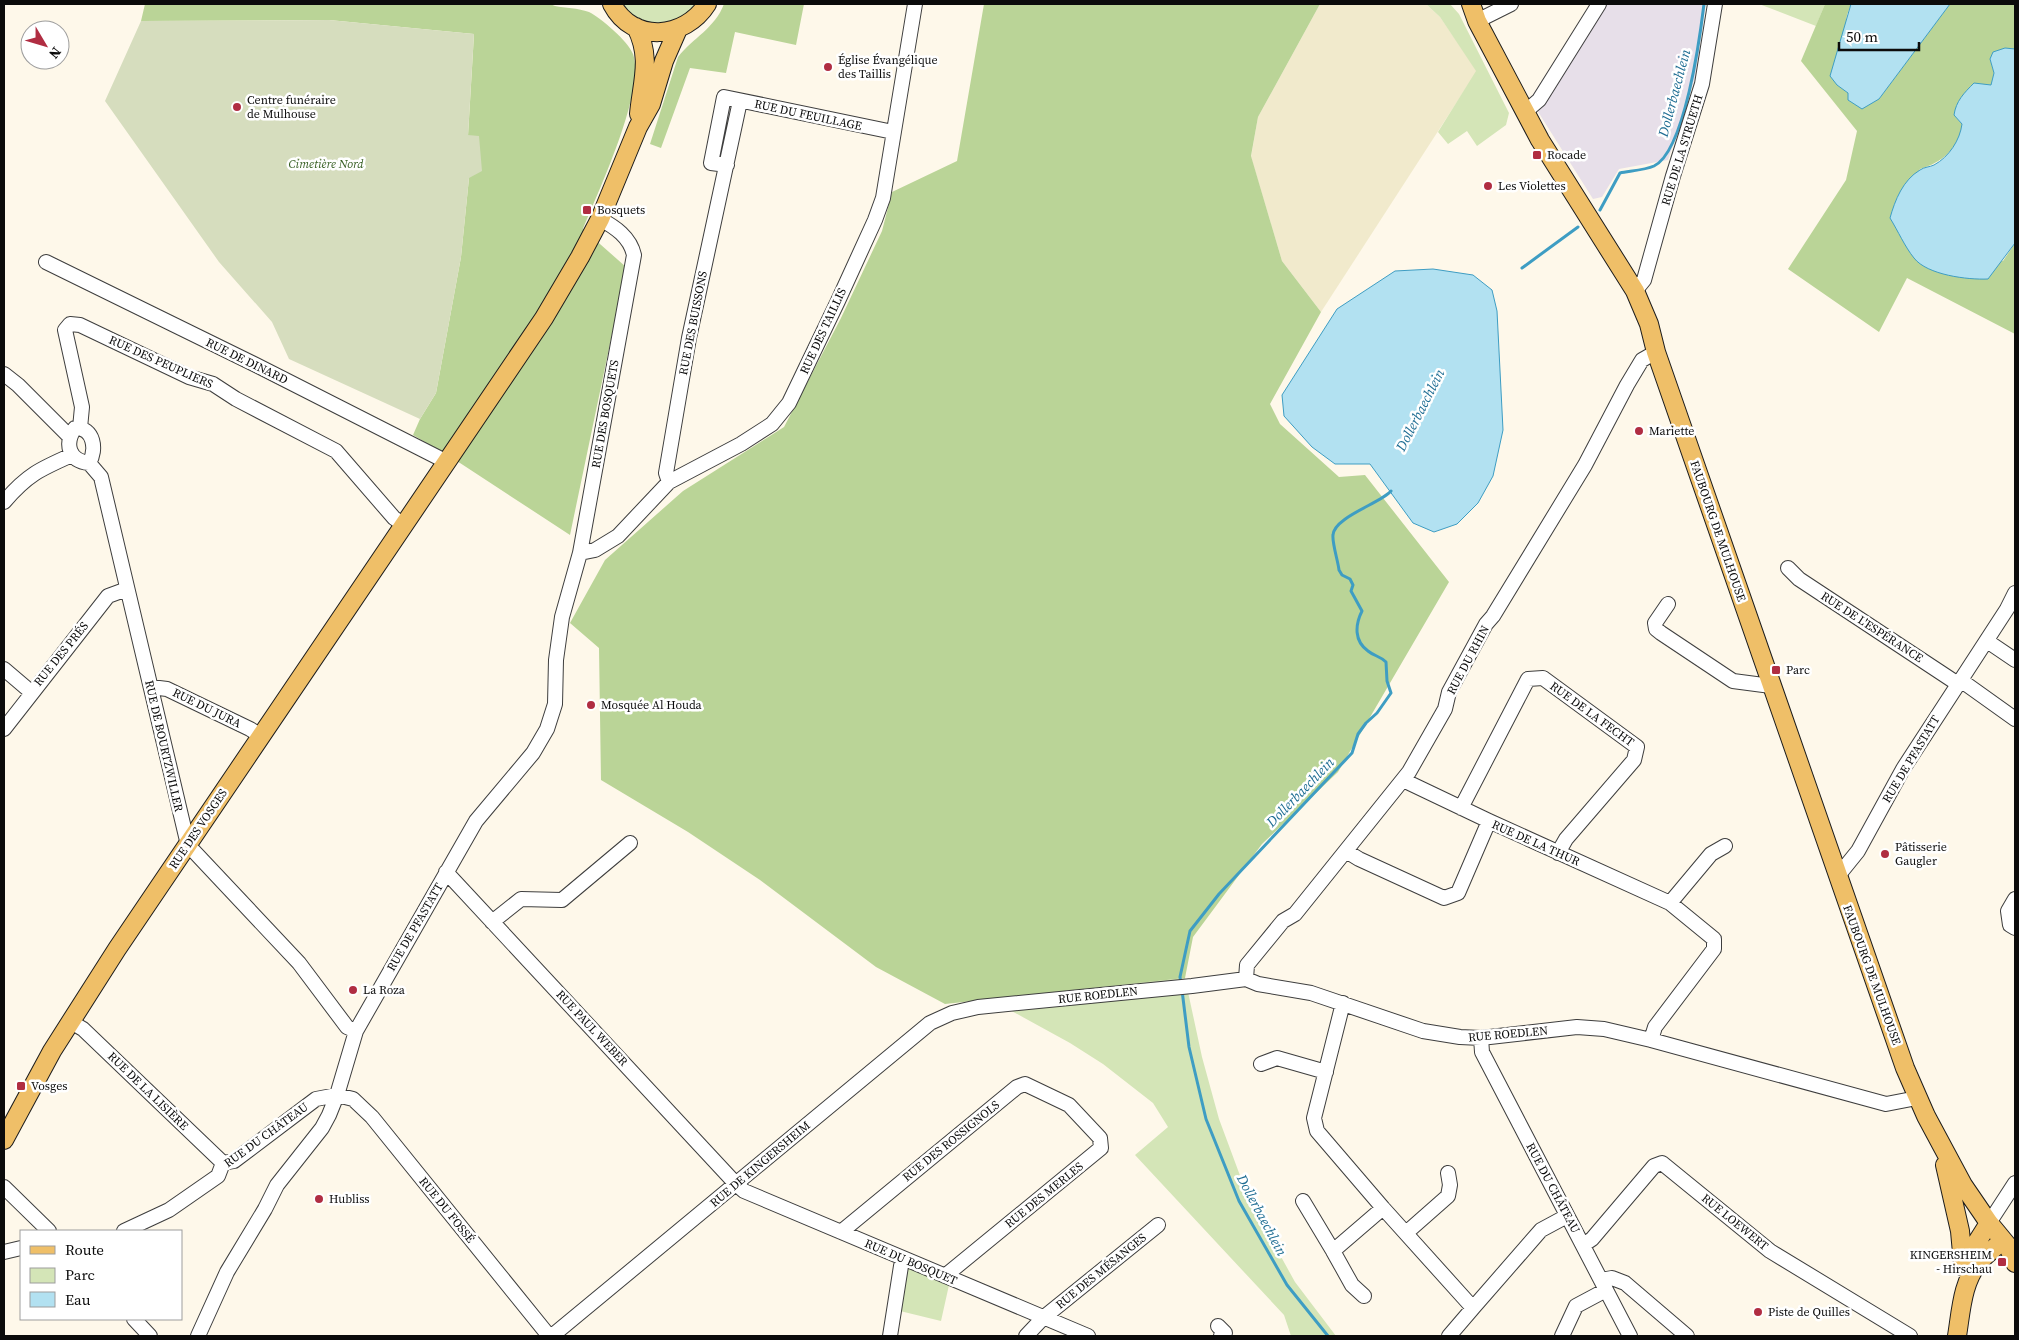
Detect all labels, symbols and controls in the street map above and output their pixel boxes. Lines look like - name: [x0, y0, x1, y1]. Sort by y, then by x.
- north arrow: [20, 20, 70, 70]
- scale bar: [1839, 20, 1919, 52]
- text: 50 m: [1846, 26, 1878, 47]
- text: N: [44, 43, 66, 63]
- water label: Dollerbaechlein: [1652, 47, 1695, 140]
- place label: Église Évangélique des Taillis: [838, 52, 938, 82]
- marker: Église Évangélique des Taillis: [822, 61, 834, 73]
- place label: Centre funéraire de Mulhouse: [247, 92, 336, 122]
- street label: RUE DE LA STRUETH: [1658, 93, 1706, 207]
- street label: RUE DU FEUILLAGE: [753, 96, 863, 134]
- marker: Centre funéraire de Mulhouse: [231, 101, 243, 113]
- place label: Rocade: [1547, 147, 1586, 163]
- marker: Rocade: [1531, 149, 1543, 161]
- park label: Cimetière Nord: [289, 156, 364, 172]
- place label: Les Violettes: [1498, 178, 1566, 194]
- marker: Les Violettes: [1482, 180, 1494, 192]
- place label: Bosquets: [597, 202, 645, 218]
- marker: Bosquets: [581, 204, 593, 216]
- street label: RUE DES BUISSONS: [675, 270, 711, 376]
- street label: RUE DES TAILLIS: [796, 285, 850, 377]
- street label: RUE DES PEUPLIERS: [106, 332, 216, 392]
- street label: RUE DE DINARD: [203, 334, 291, 388]
- street label: RUE DES BOSQUETS: [588, 359, 622, 469]
- water label: Dollerbaechlein: [1390, 365, 1449, 456]
- place label: Mariette: [1649, 423, 1694, 439]
- marker: Mariette: [1633, 425, 1645, 437]
- street label: FAUBOURG DE MULHOUSE: [1686, 458, 1750, 604]
- street label: RUE DE L'ESPÉRANCE: [1818, 588, 1926, 666]
- street label: RUE DES PRÉS: [30, 618, 92, 690]
- street label: RUE DU RHIN: [1443, 622, 1493, 697]
- place label: Parc: [1786, 662, 1810, 678]
- marker: Parc: [1770, 664, 1782, 676]
- street label: RUE DE LA FECHT: [1547, 678, 1638, 750]
- street label: RUE DE BOURTZWILLER: [141, 679, 187, 813]
- street label: RUE DU JURA: [170, 684, 244, 732]
- place label: Mosquée Al Houda: [601, 697, 703, 713]
- marker: Mosquée Al Houda: [585, 699, 597, 711]
- street label: RUE DE PFASTATT: [1879, 712, 1944, 806]
- water label: Dollerbaechlein: [1261, 753, 1339, 832]
- street label: RUE DES VOSGES: [165, 786, 231, 872]
- street label: RUE DE LA THUR: [1489, 816, 1583, 870]
- place label: Pâtisserie Gaugler: [1895, 839, 1947, 869]
- marker: Pâtisserie Gaugler: [1879, 848, 1891, 860]
- street label: RUE DE PFASTATT: [383, 879, 447, 974]
- street label: FAUBOURG DE MULHOUSE: [1839, 903, 1905, 1047]
- place label: La Roza: [363, 982, 406, 998]
- street label: RUE ROEDLEN: [1057, 983, 1139, 1007]
- marker: La Roza: [347, 984, 359, 996]
- street label: RUE PAUL WEBER: [553, 986, 632, 1070]
- street label: RUE ROEDLEN: [1467, 1023, 1549, 1045]
- street label: RUE DE LA LISIÈRE: [104, 1048, 192, 1134]
- place label: Vosges: [31, 1078, 67, 1094]
- marker: Vosges: [15, 1080, 27, 1092]
- street label: RUE DES ROSSIGNOLS: [899, 1097, 1003, 1185]
- street label: RUE DU CHÂTEAU: [221, 1099, 312, 1171]
- street label: RUE DE KINGERSHEIM: [706, 1117, 814, 1211]
- street label: RUE DU CHÂTEAU: [1522, 1140, 1584, 1236]
- street label: RUE DES MERLES: [1001, 1158, 1087, 1232]
- water label: Dollerbaechlein: [1232, 1170, 1292, 1260]
- street label: RUE DU FOSSÉ: [415, 1174, 479, 1246]
- street label: RUE LOEWERT: [1698, 1190, 1772, 1254]
- place label: Hubliss: [329, 1191, 370, 1207]
- marker: Hubliss: [313, 1193, 325, 1205]
- street label: RUE DES MÉSANGES: [1052, 1229, 1150, 1313]
- legend: [20, 1230, 182, 1320]
- street label: RUE DU BOSQUET: [862, 1235, 960, 1289]
- text: Route: [65, 1239, 104, 1260]
- place label: KINGERSHEIM - Hirschau: [1910, 1247, 1992, 1277]
- marker: KINGERSHEIM - Hirschau: [1996, 1256, 2008, 1268]
- text: Parc: [65, 1264, 95, 1285]
- text: Eau: [65, 1289, 91, 1310]
- place label: Piste de Quilles: [1768, 1304, 1850, 1320]
- marker: Piste de Quilles: [1752, 1306, 1764, 1318]

